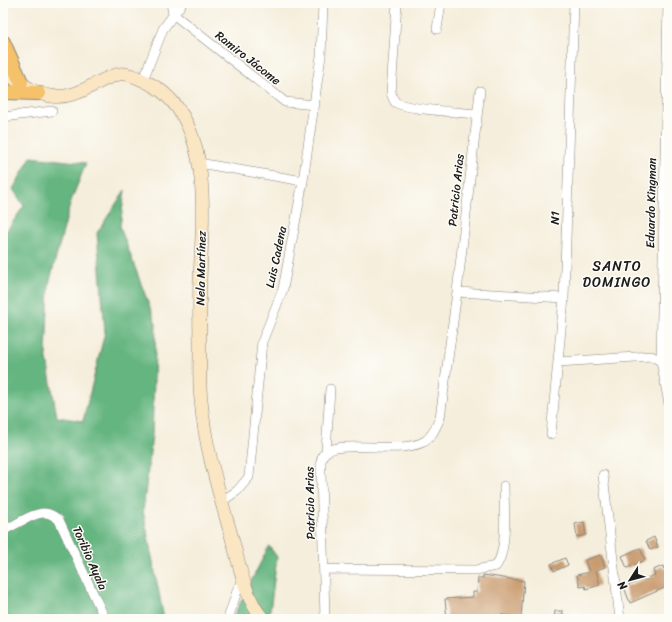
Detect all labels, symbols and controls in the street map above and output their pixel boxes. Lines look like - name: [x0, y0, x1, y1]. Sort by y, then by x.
- street label: Ramiro Jácome: [210, 25, 286, 91]
- street label: Patricio Arias: [441, 152, 471, 227]
- street label: Eduardo Kingman: [639, 157, 663, 248]
- street label: N1: [544, 211, 566, 225]
- street label: Luis Cadena: [259, 223, 293, 290]
- street label: Nela Martínez: [189, 230, 213, 306]
- district label: SANTO DOMINGO: [583, 254, 651, 295]
- street label: Patricio Arias: [298, 466, 322, 540]
- street label: Toribio Ayala: [66, 522, 114, 594]
- north arrow: [610, 560, 650, 600]
- text: N: [612, 577, 633, 595]

